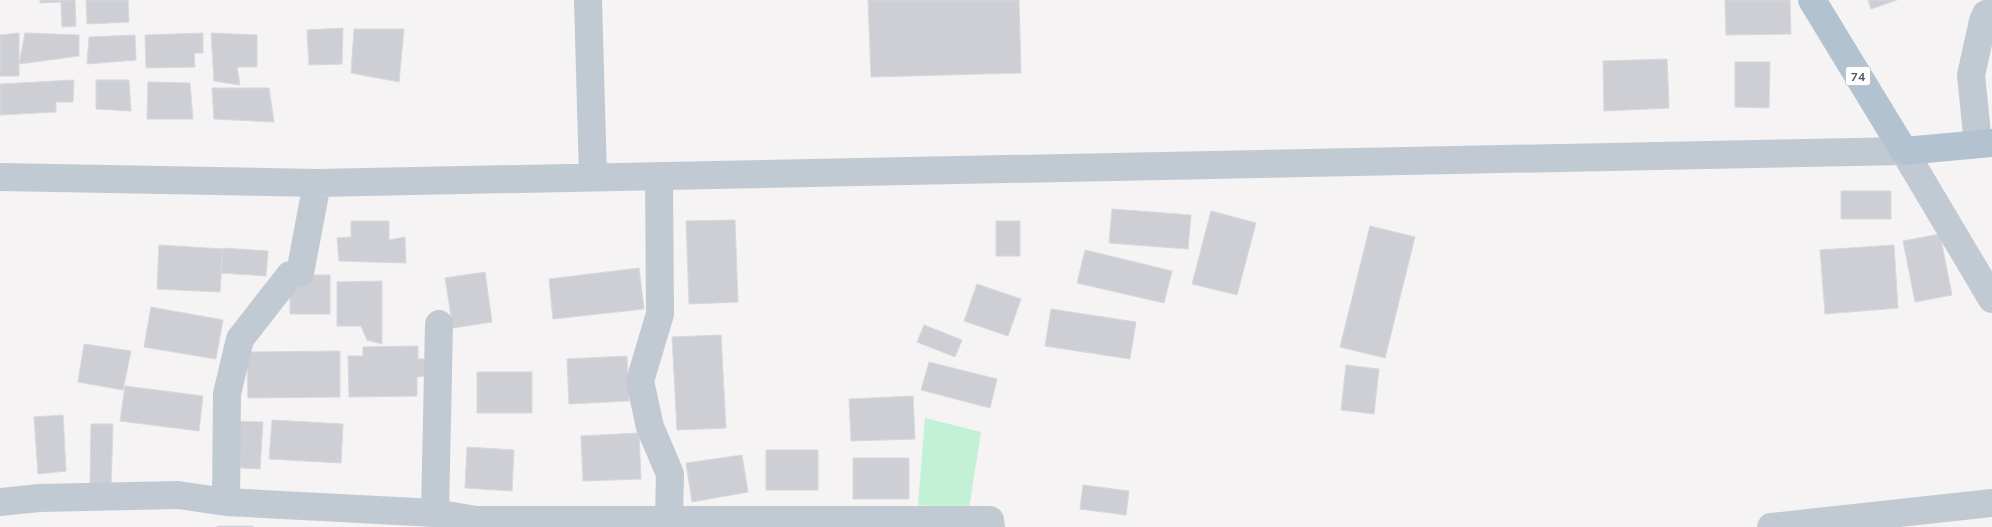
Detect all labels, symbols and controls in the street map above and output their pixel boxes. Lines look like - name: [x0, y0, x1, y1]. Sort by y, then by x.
- road number: 74: [1846, 66, 1870, 85]

